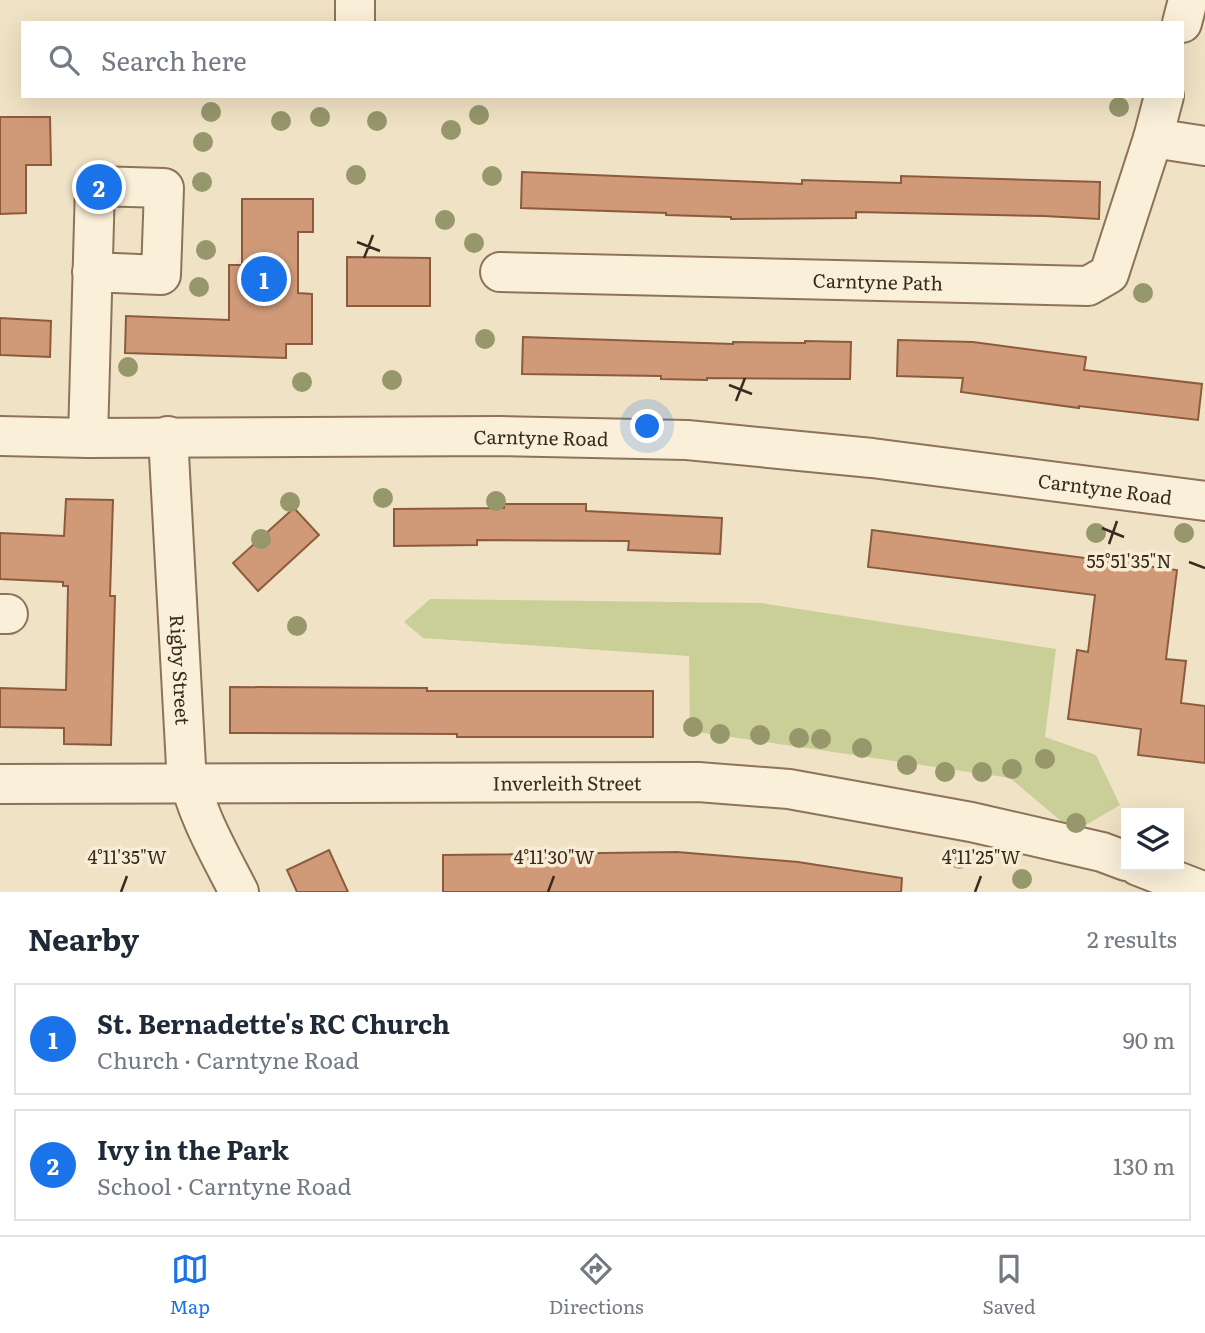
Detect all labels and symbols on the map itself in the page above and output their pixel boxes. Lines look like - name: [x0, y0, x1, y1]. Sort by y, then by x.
- pin: 2: [76, 161, 122, 213]
- pin: 1: [241, 253, 287, 305]
- street label: Carntyne Path: [812, 265, 943, 297]
- your location: [630, 409, 664, 443]
- street label: Carntyne Road: [473, 422, 609, 452]
- street label: Carntyne Road: [1036, 466, 1174, 511]
- text: 55°51'35"N: [1086, 547, 1172, 574]
- street label: Rigby Street: [164, 614, 198, 726]
- street label: Inverleith Street: [492, 768, 642, 797]
- text: 4°11'35"W: [87, 843, 167, 870]
- text: 4°11'30"W: [514, 843, 595, 870]
- text: 4°11'25"W: [942, 843, 1021, 870]

